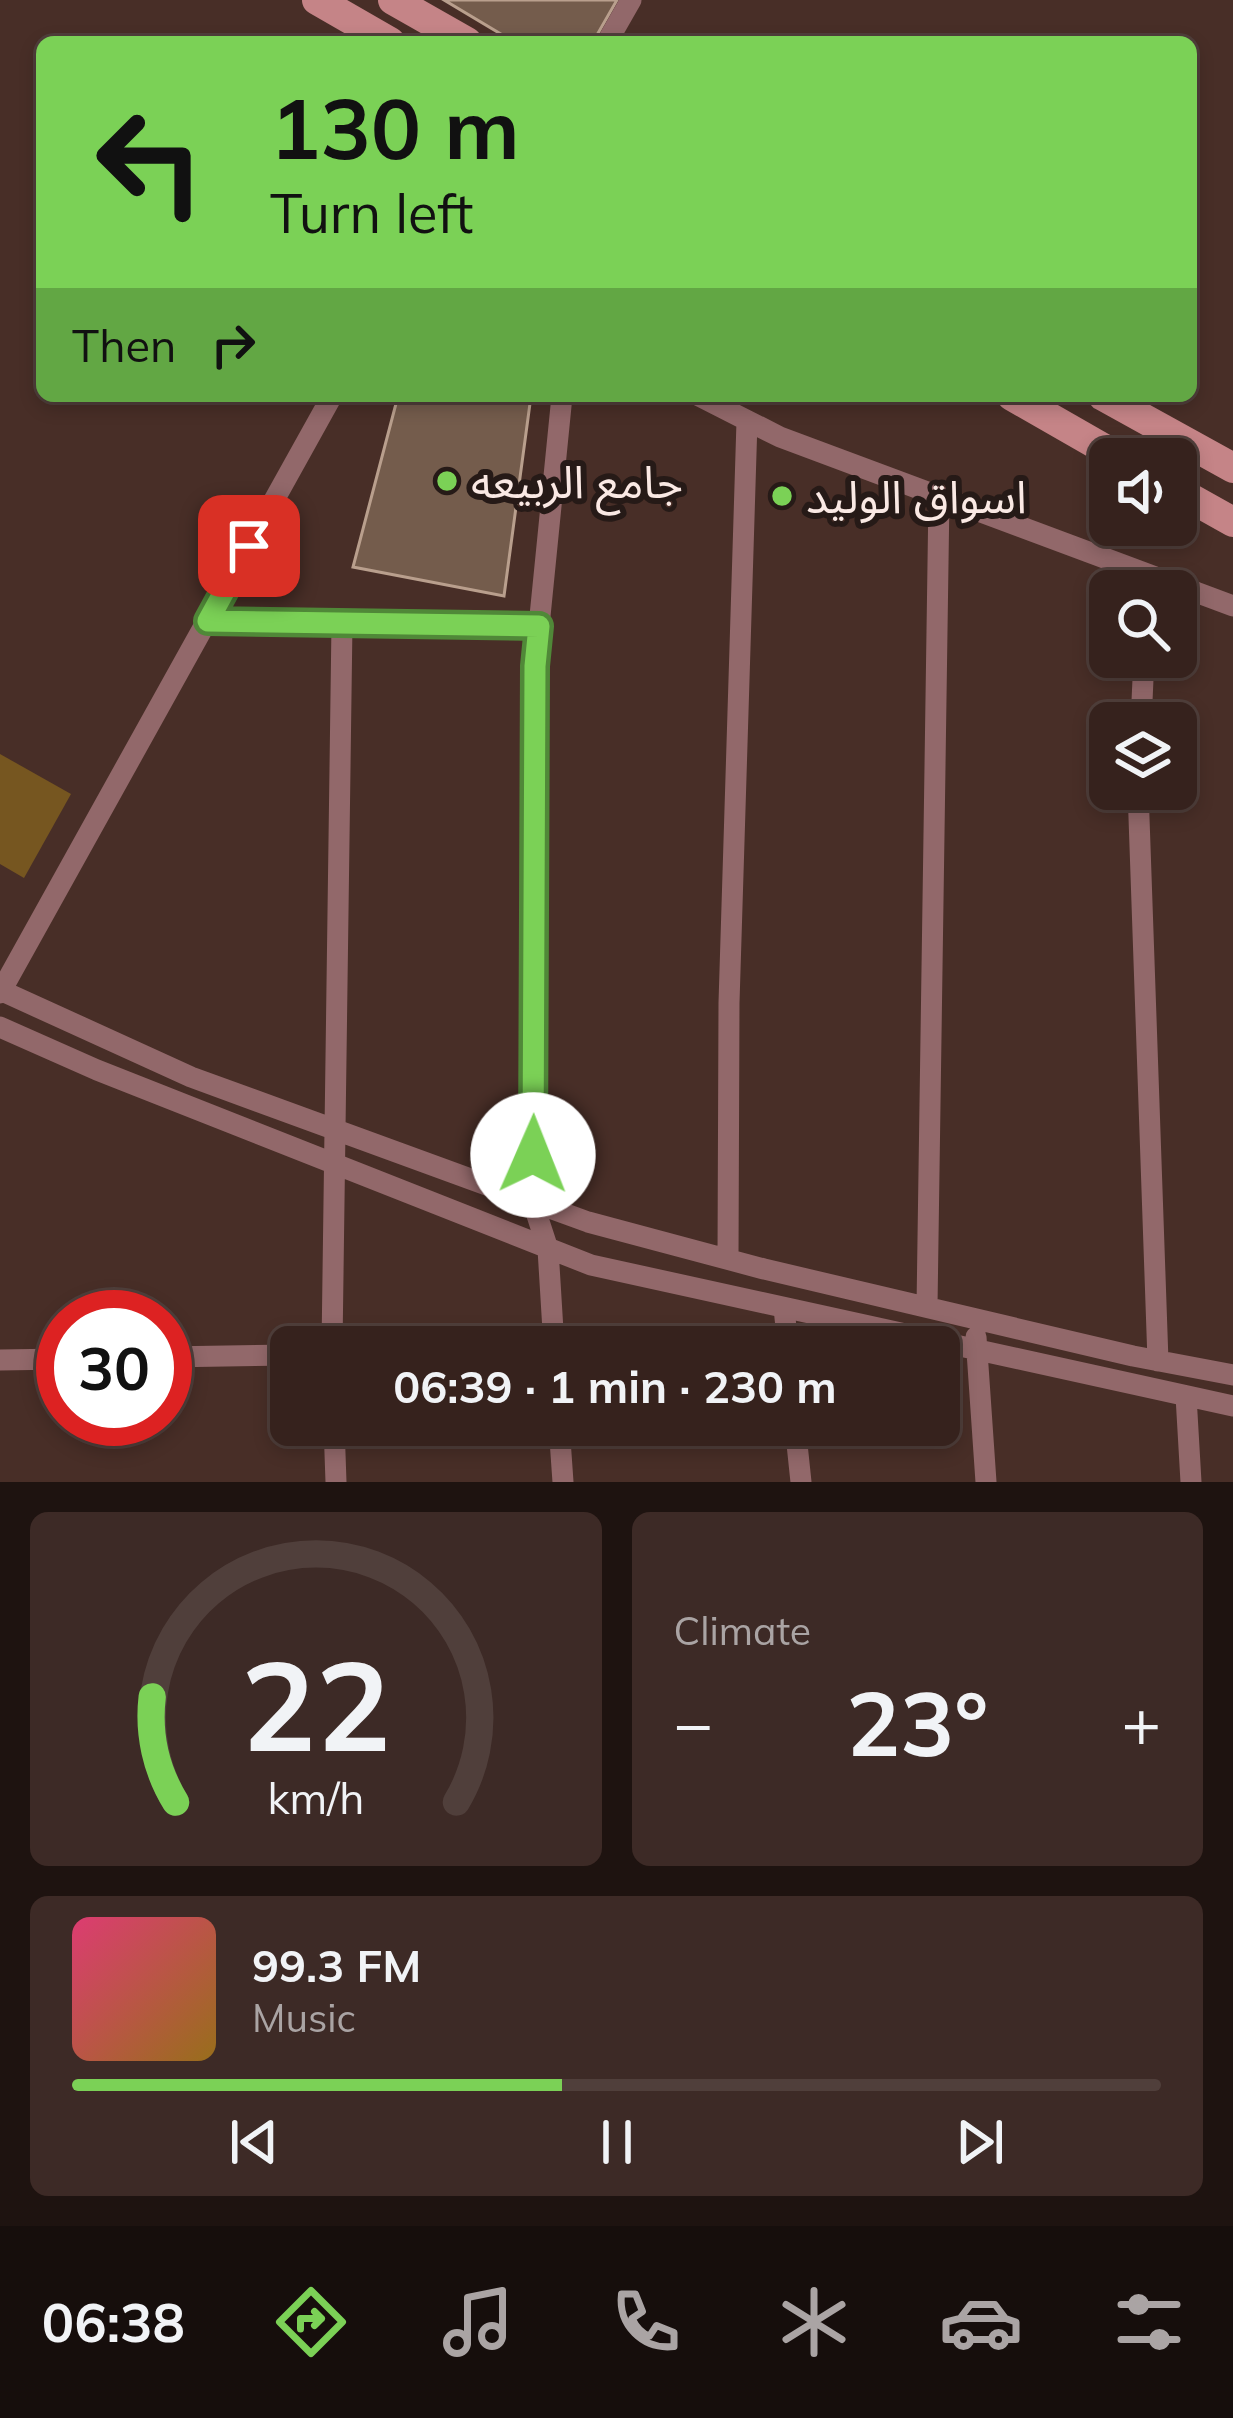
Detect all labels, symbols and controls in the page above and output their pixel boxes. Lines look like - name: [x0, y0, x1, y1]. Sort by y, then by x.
- text: 130 m: [270, 75, 520, 180]
- icon: left: [72, 84, 228, 240]
- text: Turn left: [270, 179, 473, 247]
- icon: right: [200, 312, 266, 378]
- text: Then: [72, 317, 176, 373]
- map controls: [1089, 438, 1197, 810]
- button: sound: [1089, 438, 1197, 546]
- place label: جامع الربيعه: [471, 453, 683, 516]
- marker: جامع الربيعه: [434, 468, 460, 494]
- place label: اسواق الوليد: [806, 468, 1027, 524]
- marker: اسواق الوليد: [769, 483, 795, 509]
- pin: [198, 495, 300, 597]
- icon: arrive: [216, 513, 282, 579]
- button: search: [1089, 570, 1197, 678]
- button: layers: [1089, 702, 1197, 810]
- position arrow: [470, 1092, 596, 1218]
- speed limit sign: 30: [36, 1290, 192, 1446]
- text: 06:39 · 1 min · 230 m: [393, 1358, 837, 1414]
- text: Climate: [674, 1606, 811, 1655]
- text: 22: [241, 1626, 391, 1782]
- text: 23°: [846, 1666, 988, 1779]
- text: −: [674, 1681, 713, 1764]
- text: +: [1121, 1681, 1161, 1764]
- text: km/h: [267, 1771, 364, 1825]
- text: 99.3 FM: [252, 1937, 421, 1993]
- text: Music: [252, 1993, 356, 2042]
- icon: previous: [221, 2109, 287, 2175]
- icon: pause: [584, 2109, 650, 2175]
- icon: next: [947, 2109, 1013, 2175]
- icon: directions: [269, 2280, 353, 2364]
- icon: music: [436, 2280, 520, 2364]
- icon: phone: [604, 2280, 688, 2364]
- icon: climate: [772, 2280, 856, 2364]
- icon: car: [939, 2280, 1023, 2364]
- icon: filters: [1107, 2280, 1191, 2364]
- text: 06:38: [42, 2288, 185, 2356]

